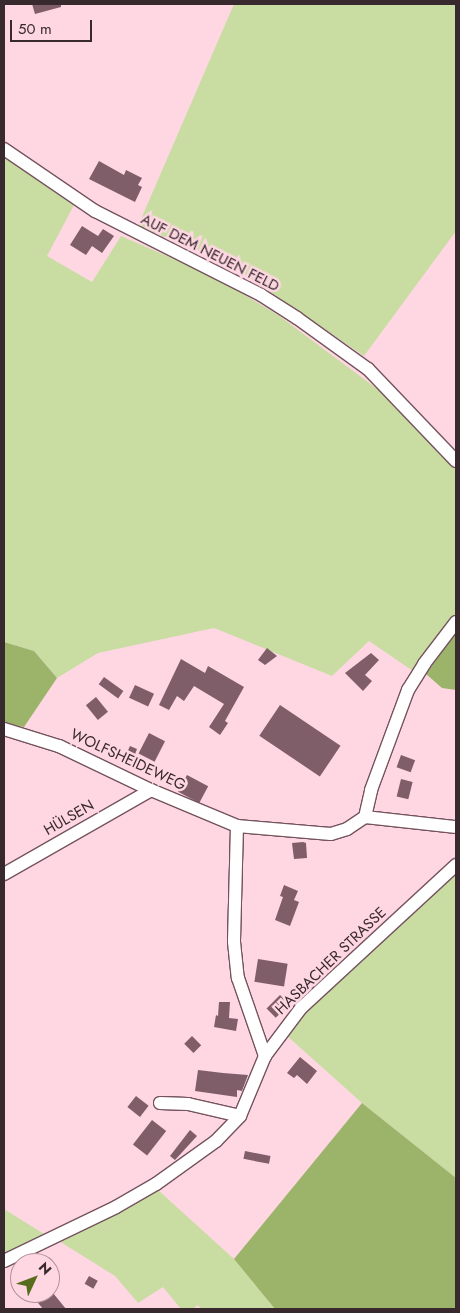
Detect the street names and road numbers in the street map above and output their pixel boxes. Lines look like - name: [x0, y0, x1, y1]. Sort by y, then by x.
- street label: AUF DEM NEUEN FELD: [138, 210, 282, 296]
- street label: WOLFSHEIDEWEG: [68, 725, 188, 795]
- street label: HÜLSEN: [41, 796, 97, 840]
- street label: HASBACHER STRASSE: [272, 904, 390, 1018]

